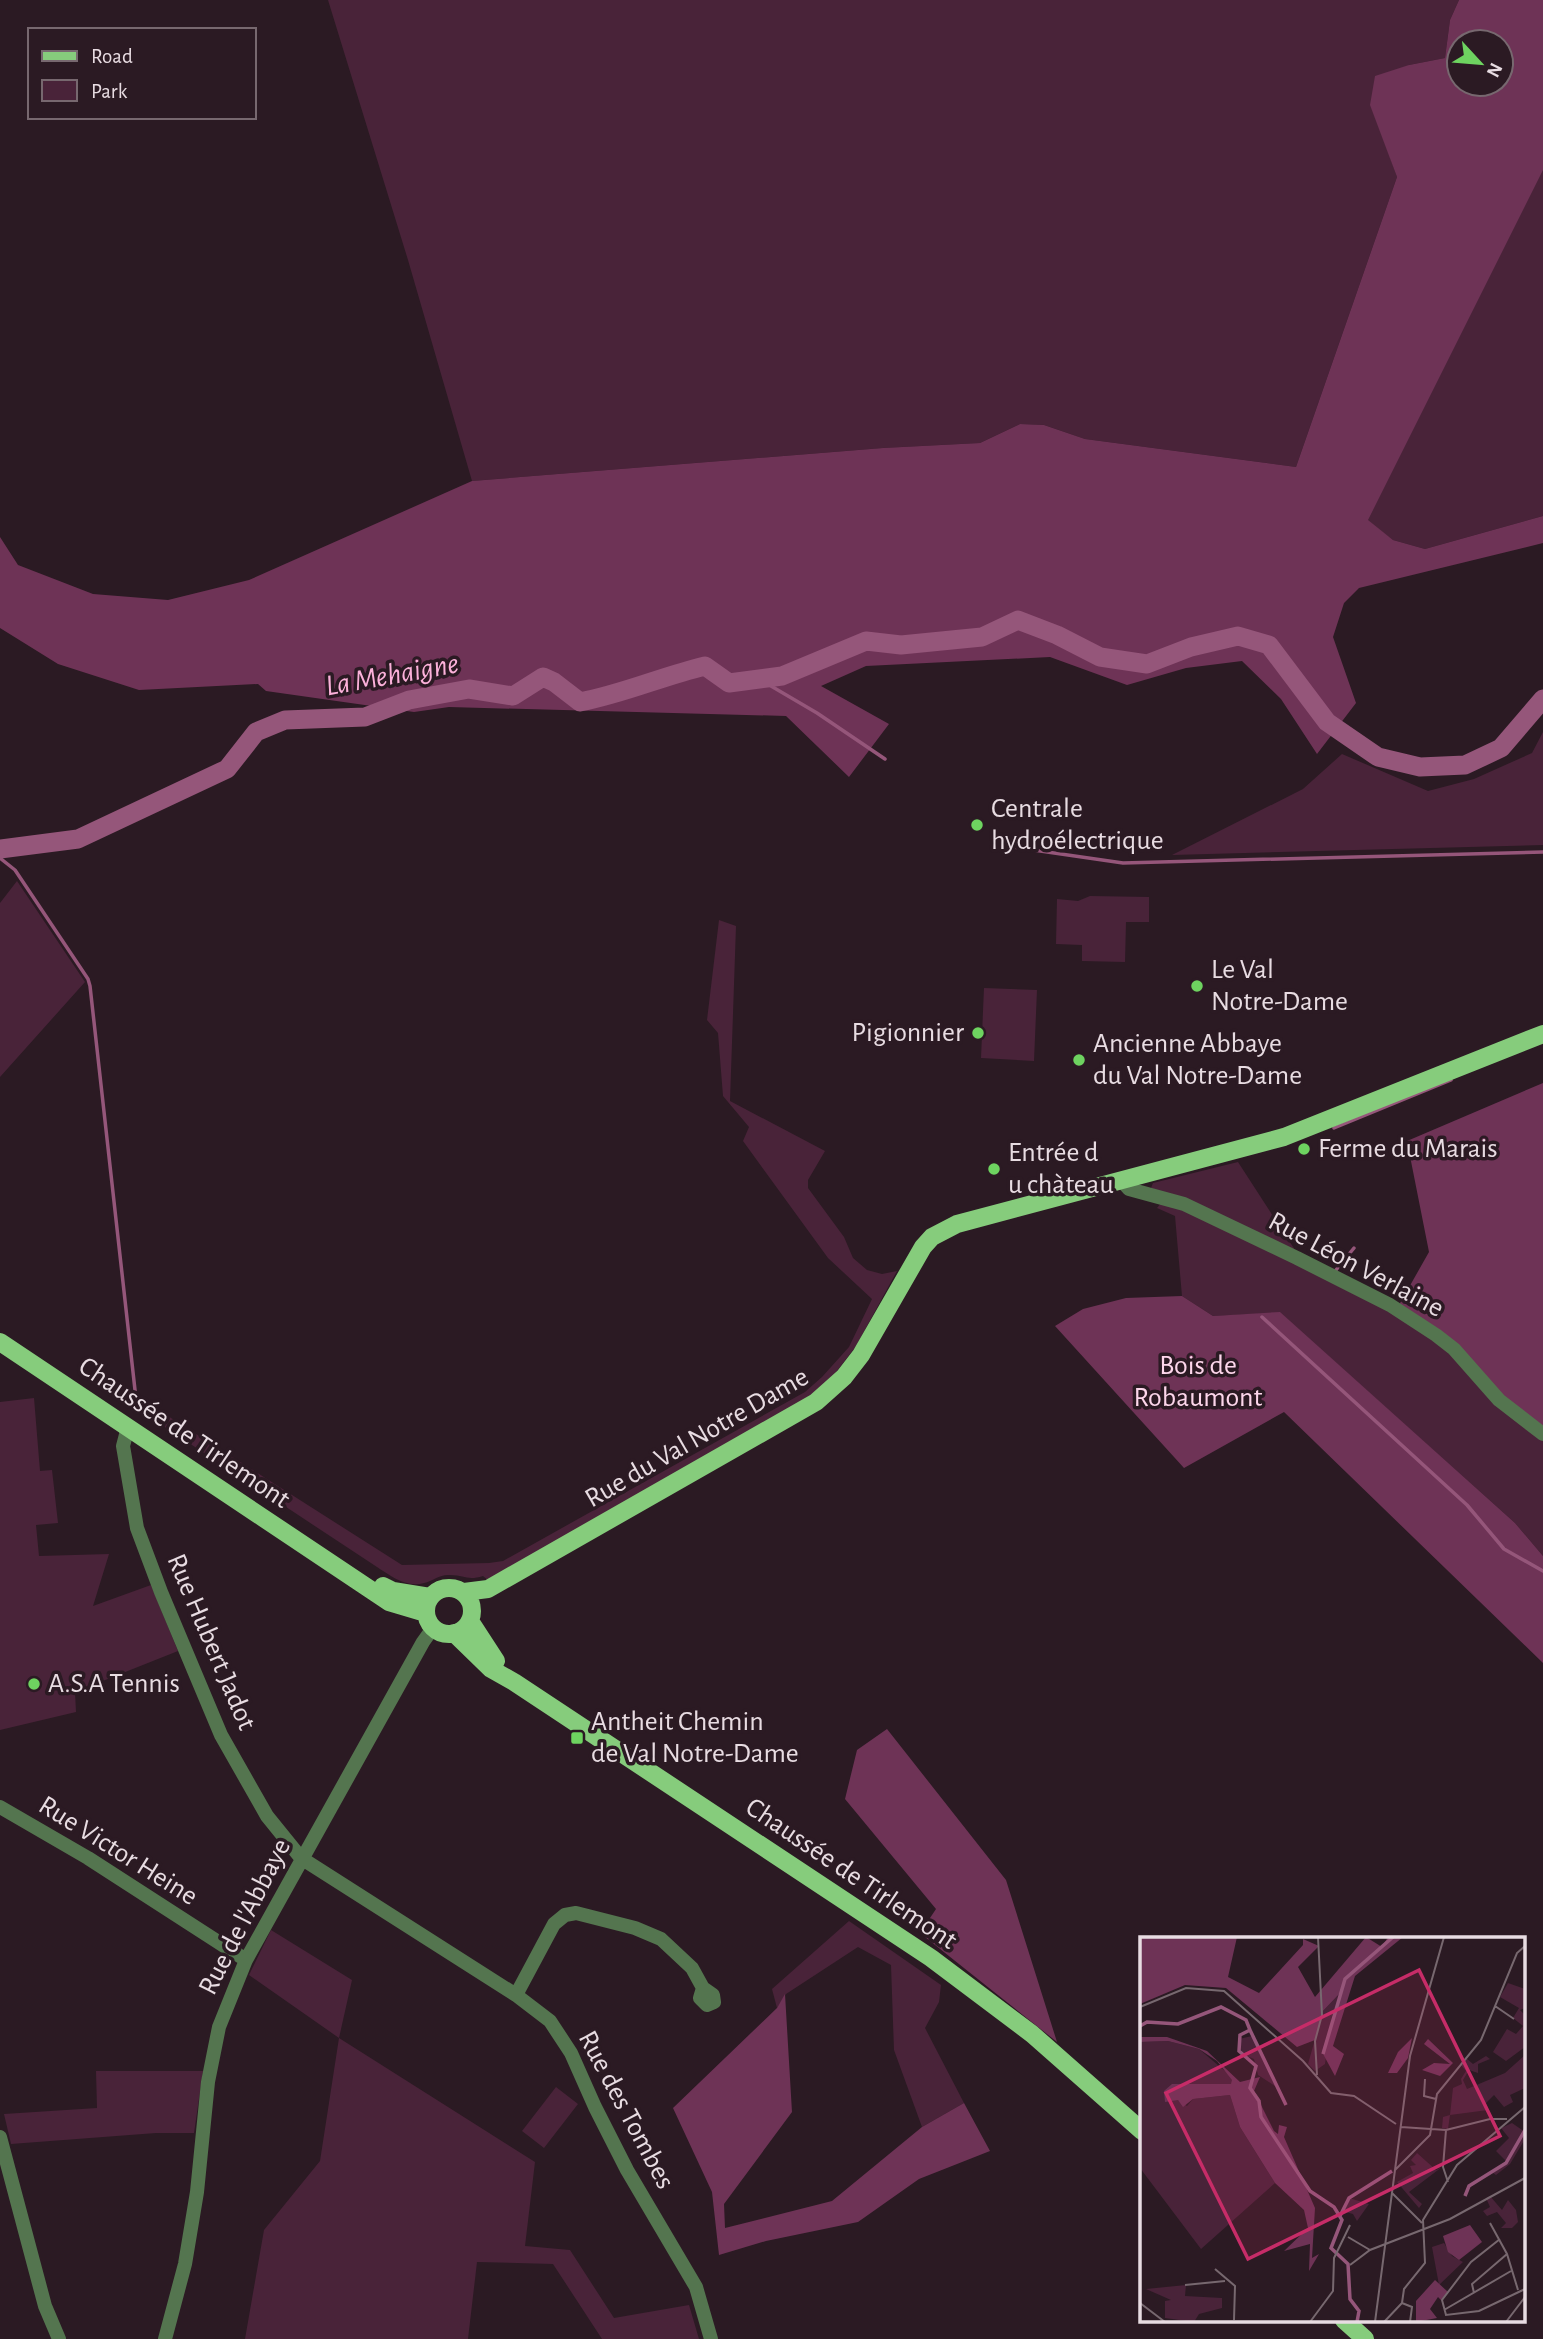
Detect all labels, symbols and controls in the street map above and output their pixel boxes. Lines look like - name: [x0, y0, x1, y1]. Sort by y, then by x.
- legend: [28, 28, 256, 119]
- north arrow: [1445, 28, 1515, 98]
- text: Road: [91, 46, 133, 67]
- text: N: [1482, 60, 1505, 80]
- text: Park: [91, 81, 128, 102]
- water label: La Mehaigne: [323, 649, 461, 701]
- place label: Centrale hydroélectrique: [991, 795, 1164, 855]
- marker: Centrale hydroélectrique: [969, 817, 985, 833]
- place label: Le Val Notre-Dame: [1211, 956, 1348, 1016]
- marker: Le Val Notre-Dame: [1189, 978, 1205, 994]
- place label: Pigionnier: [851, 1019, 964, 1047]
- marker: Pigionnier: [970, 1025, 986, 1041]
- place label: Ancienne Abbaye du Val Notre-Dame: [1093, 1030, 1302, 1090]
- marker: Ancienne Abbaye du Val Notre-Dame: [1071, 1052, 1087, 1068]
- place label: Ferme du Marais: [1318, 1135, 1498, 1163]
- place label: Entrée d u chàteau: [1008, 1139, 1114, 1199]
- marker: Ferme du Marais: [1296, 1141, 1312, 1157]
- marker: Entrée d u chàteau: [986, 1161, 1002, 1177]
- street label: Rue Léon Verlaine: [1264, 1207, 1448, 1323]
- street label: Chaussée de Tirlemont: [73, 1352, 295, 1514]
- park label: Bois de Robaumont: [1134, 1352, 1262, 1412]
- street label: Rue du Val Notre Dame: [581, 1363, 813, 1513]
- street label: Rue Hubert Jadot: [161, 1550, 261, 1734]
- place label: A.S.A Tennis: [48, 1670, 180, 1698]
- marker: A.S.A Tennis: [26, 1676, 42, 1692]
- place label: Antheit Chemin de Val Notre-Dame: [591, 1708, 799, 1768]
- marker: Antheit Chemin de Val Notre-Dame: [569, 1730, 585, 1746]
- street label: Rue Victor Heine: [34, 1791, 202, 1911]
- street label: Chaussée de Tirlemont: [740, 1793, 962, 1955]
- street label: Rue de l'Abbaye: [194, 1835, 296, 1999]
- inset map: [1140, 1937, 1526, 2322]
- street label: Rue des Tombes: [573, 2026, 679, 2194]

